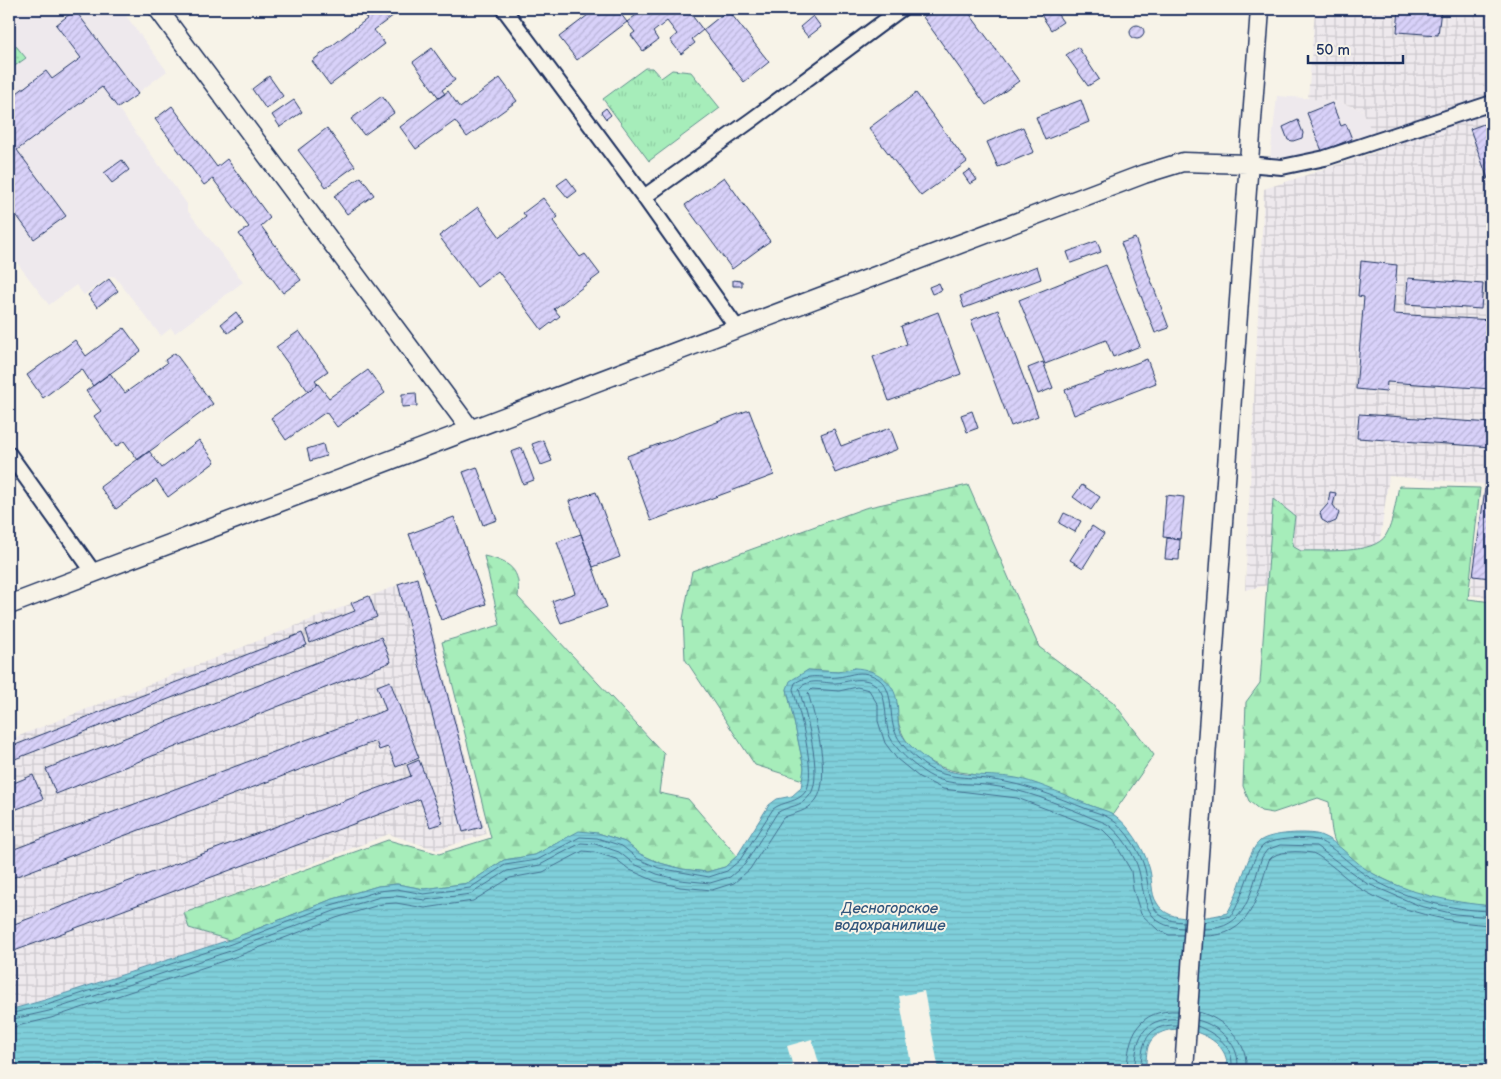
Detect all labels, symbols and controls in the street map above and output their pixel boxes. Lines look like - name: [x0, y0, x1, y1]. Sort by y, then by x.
- scale bar: [1308, 32, 1404, 64]
- text: 50 m: [1316, 41, 1350, 60]
- water label: Десногорское водохранилище: [834, 899, 946, 935]

